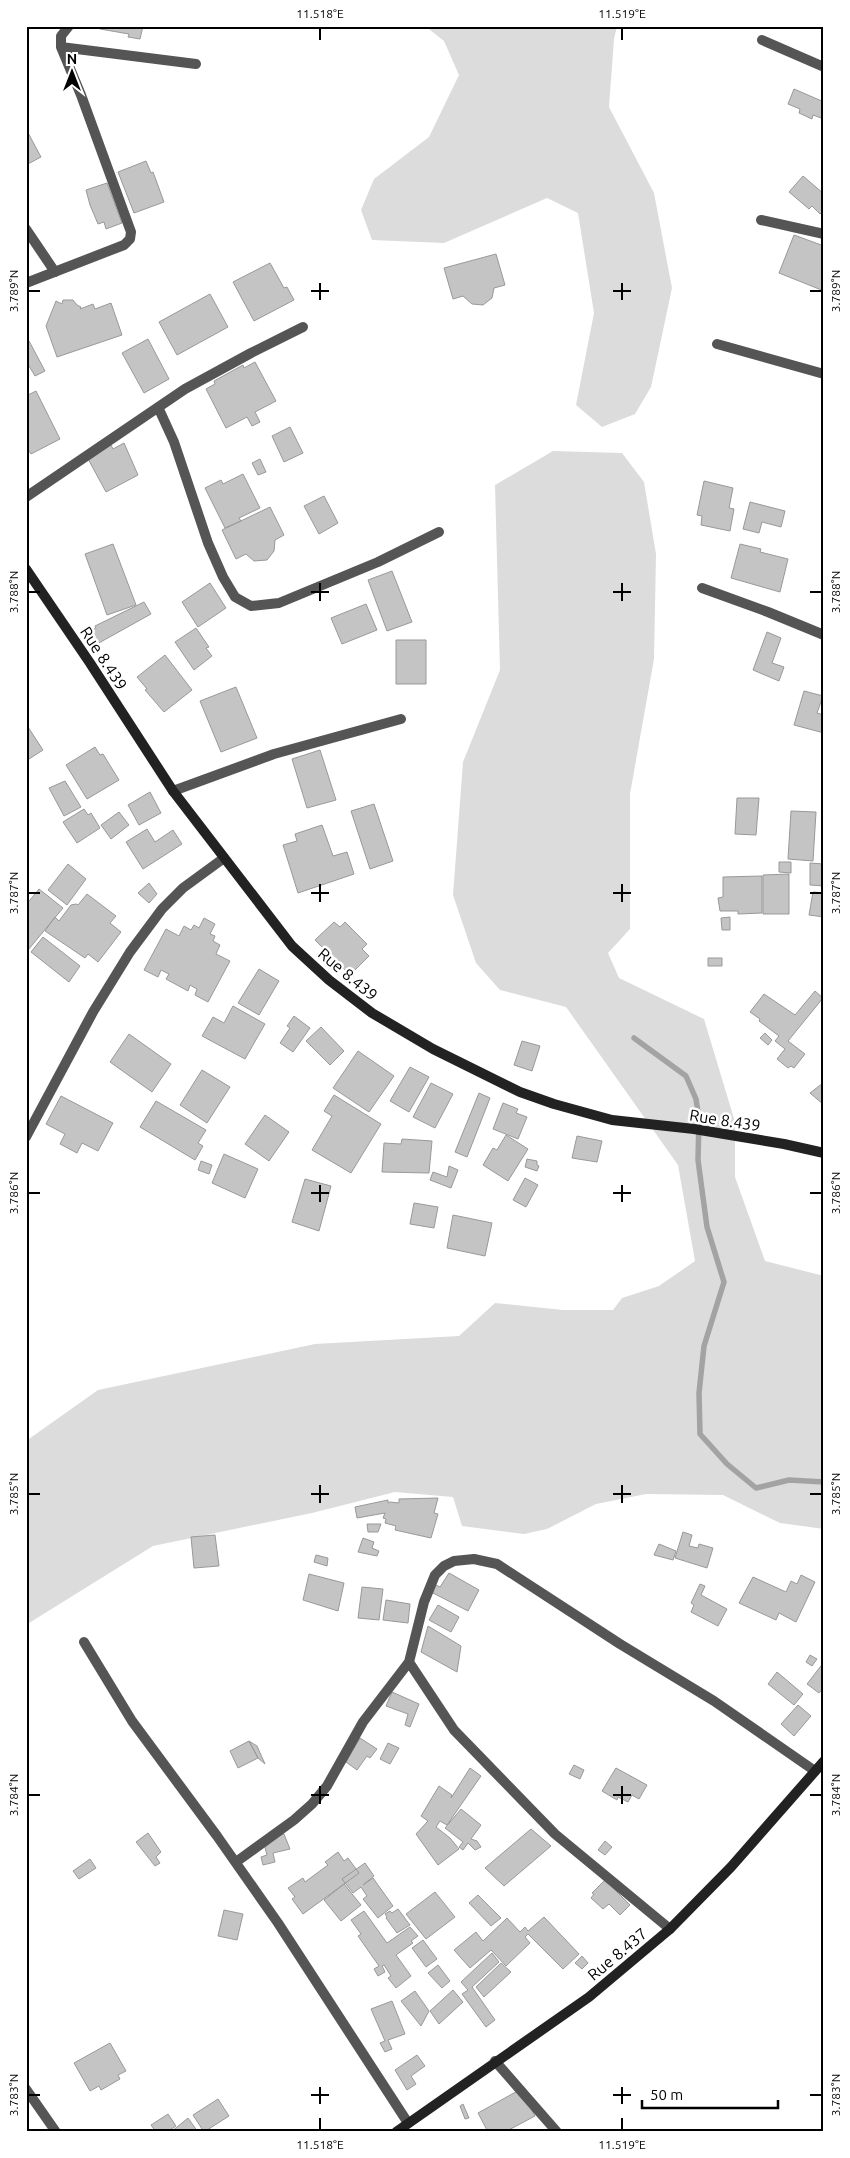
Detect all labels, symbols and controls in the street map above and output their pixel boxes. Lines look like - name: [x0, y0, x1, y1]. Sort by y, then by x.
- text: 11.518°E: [296, 7, 344, 20]
- text: 11.519°E: [598, 7, 646, 20]
- north arrow: [48, 48, 98, 98]
- text: N: [67, 51, 77, 67]
- text: 3.789°N: [7, 270, 20, 312]
- text: 3.789°N: [829, 270, 842, 312]
- text: 3.788°N: [7, 571, 20, 613]
- text: 3.788°N: [829, 571, 842, 613]
- street label: Rue 8.439: [77, 623, 131, 693]
- text: 3.787°N: [7, 872, 20, 914]
- text: 3.787°N: [829, 872, 842, 914]
- street label: Rue 8.439: [315, 944, 381, 1004]
- street label: Rue 8.439: [688, 1106, 762, 1134]
- text: 3.786°N: [7, 1172, 20, 1214]
- text: 3.786°N: [829, 1172, 842, 1214]
- text: 3.785°N: [7, 1473, 20, 1515]
- text: 3.785°N: [829, 1473, 842, 1515]
- text: 3.784°N: [7, 1774, 20, 1816]
- text: 3.784°N: [829, 1774, 842, 1816]
- street label: Rue 8.437: [584, 1924, 650, 1984]
- text: 3.783°N: [7, 2074, 20, 2116]
- text: 3.783°N: [829, 2074, 842, 2116]
- scale bar: [642, 2078, 779, 2110]
- text: 50 m: [650, 2086, 683, 2103]
- text: 11.518°E: [296, 2138, 344, 2151]
- text: 11.519°E: [598, 2138, 646, 2151]

